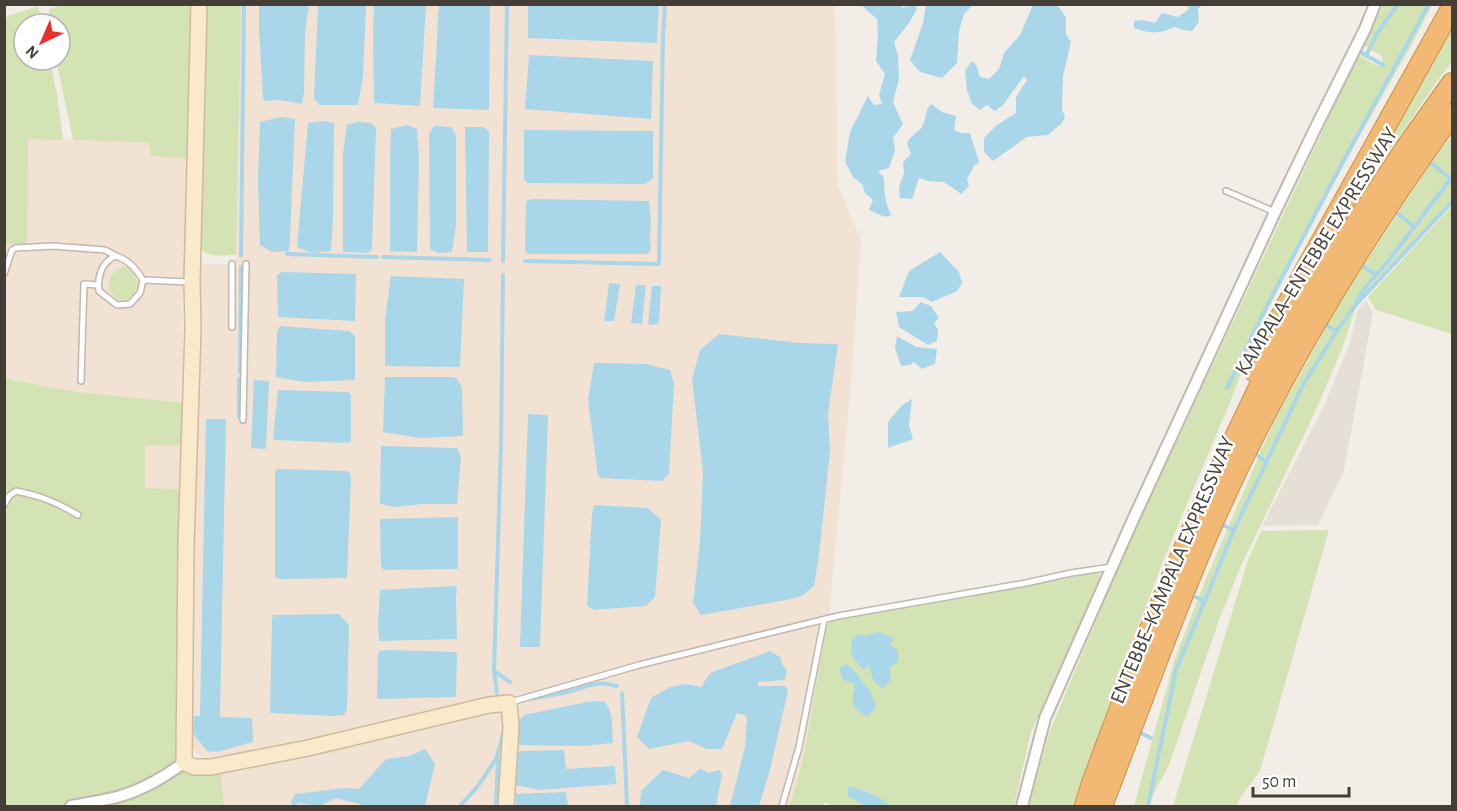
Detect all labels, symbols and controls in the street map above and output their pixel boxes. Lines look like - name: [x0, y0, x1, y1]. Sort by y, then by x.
- north arrow: [12, 12, 72, 72]
- text: N: [23, 42, 42, 62]
- street label: KAMPALA–ENTEBBE EXPRESSWAY: [1231, 124, 1402, 379]
- street label: ENTEBBE–KAMPALA EXPRESSWAY: [1107, 433, 1238, 707]
- scale bar: [1253, 760, 1349, 798]
- text: 50 m: [1262, 773, 1296, 791]

